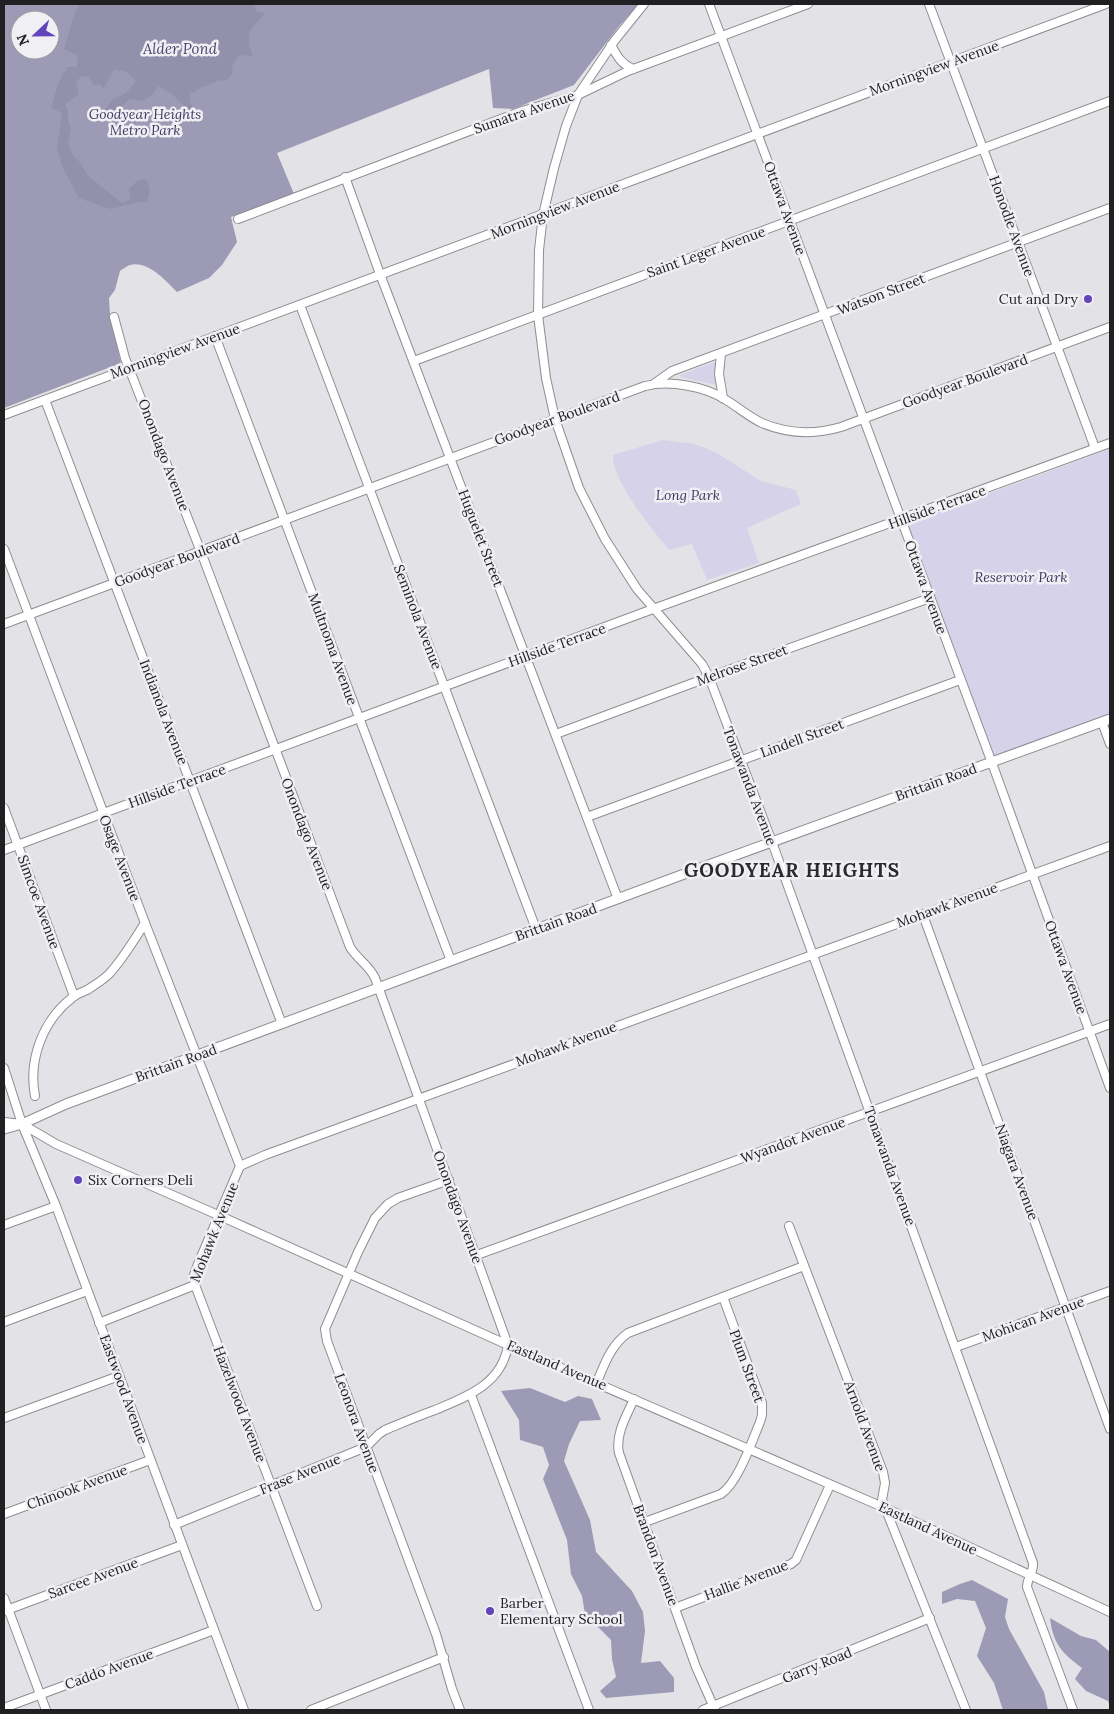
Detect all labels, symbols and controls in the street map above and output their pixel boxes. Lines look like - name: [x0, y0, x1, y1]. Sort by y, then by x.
- north arrow: [10, 10, 60, 60]
- text: N: [13, 31, 33, 48]
- street label: Morningview Avenue: [867, 36, 1002, 100]
- water label: Alder Pond: [142, 39, 218, 58]
- street label: Sumatra Avenue: [471, 86, 577, 138]
- park label: Goodyear Heights Metro Park: [89, 105, 201, 139]
- street label: Ottawa Avenue: [760, 159, 810, 258]
- street label: Honodle Avenue: [985, 173, 1039, 279]
- street label: Morningview Avenue: [488, 177, 622, 243]
- street label: Saint Leger Avenue: [644, 222, 768, 282]
- street label: Watson Street: [835, 269, 928, 319]
- place label: Cut and Dry: [999, 290, 1079, 308]
- marker: Cut and Dry: [1082, 293, 1094, 305]
- street label: Morningview Avenue: [108, 319, 243, 383]
- street label: Goodyear Boulevard: [900, 350, 1030, 412]
- street label: Goodyear Boulevard: [492, 387, 622, 449]
- street label: Onondago Avenue: [134, 396, 194, 514]
- street label: Hillside Terrace: [886, 481, 989, 533]
- park label: Long Park: [656, 486, 720, 504]
- street label: Huguelet Street: [454, 487, 508, 590]
- street label: Goodyear Boulevard: [112, 529, 242, 591]
- street label: Ottawa Avenue: [901, 538, 951, 637]
- street label: Seminola Avenue: [390, 562, 446, 672]
- park label: Reservoir Park: [975, 568, 1068, 586]
- street label: Multnoma Avenue: [304, 590, 362, 708]
- street label: Hillside Terrace: [506, 619, 609, 671]
- street label: Melrose Street: [694, 640, 791, 690]
- street label: Indianola Avenue: [136, 657, 193, 768]
- street label: Lindell Street: [758, 714, 847, 761]
- street label: Tonawanda Avenue: [719, 724, 781, 848]
- street label: Brittain Road: [893, 759, 979, 805]
- street label: Hillside Terrace: [126, 760, 229, 812]
- street label: Onondago Avenue: [277, 775, 337, 893]
- street label: Osage Avenue: [95, 812, 145, 904]
- street label: Simcoe Avenue: [14, 853, 64, 952]
- district label: GOODYEAR HEIGHTS: [684, 858, 900, 882]
- street label: Mohawk Avenue: [894, 878, 1000, 932]
- street label: Brittain Road: [513, 899, 599, 945]
- street label: Ottawa Avenue: [1041, 918, 1091, 1017]
- street label: Mohawk Avenue: [513, 1017, 619, 1071]
- street label: Brittain Road: [133, 1040, 219, 1086]
- street label: Tonawanda Avenue: [860, 1104, 920, 1228]
- street label: Wyandot Avenue: [738, 1113, 848, 1167]
- street label: Niagara Avenue: [991, 1121, 1043, 1223]
- street label: Onondago Avenue: [429, 1148, 487, 1266]
- place label: Six Corners Deli: [88, 1171, 193, 1189]
- marker: Six Corners Deli: [72, 1174, 84, 1186]
- street label: Mohawk Avenue: [186, 1179, 242, 1285]
- street label: Mohican Avenue: [979, 1292, 1087, 1346]
- street label: Plum Street: [725, 1327, 769, 1406]
- street label: Eastwood Avenue: [96, 1332, 152, 1447]
- street label: Eastland Avenue: [504, 1336, 610, 1394]
- street label: Hazelwood Avenue: [209, 1343, 271, 1465]
- street label: Leonora Avenue: [331, 1371, 384, 1476]
- street label: Arnold Avenue: [840, 1377, 890, 1474]
- street label: Frase Avenue: [257, 1449, 344, 1498]
- street label: Chinook Avenue: [24, 1460, 130, 1514]
- street label: Eastland Avenue: [876, 1497, 981, 1559]
- street label: Brandon Avenue: [629, 1502, 683, 1609]
- street label: Sarcee Avenue: [45, 1553, 141, 1603]
- street label: Hallie Avenue: [702, 1556, 791, 1604]
- place label: Barber Elementary School: [500, 1594, 623, 1628]
- marker: Barber Elementary School: [484, 1605, 496, 1617]
- street label: Garry Road: [779, 1643, 855, 1687]
- street label: Caddo Avenue: [62, 1644, 156, 1693]

